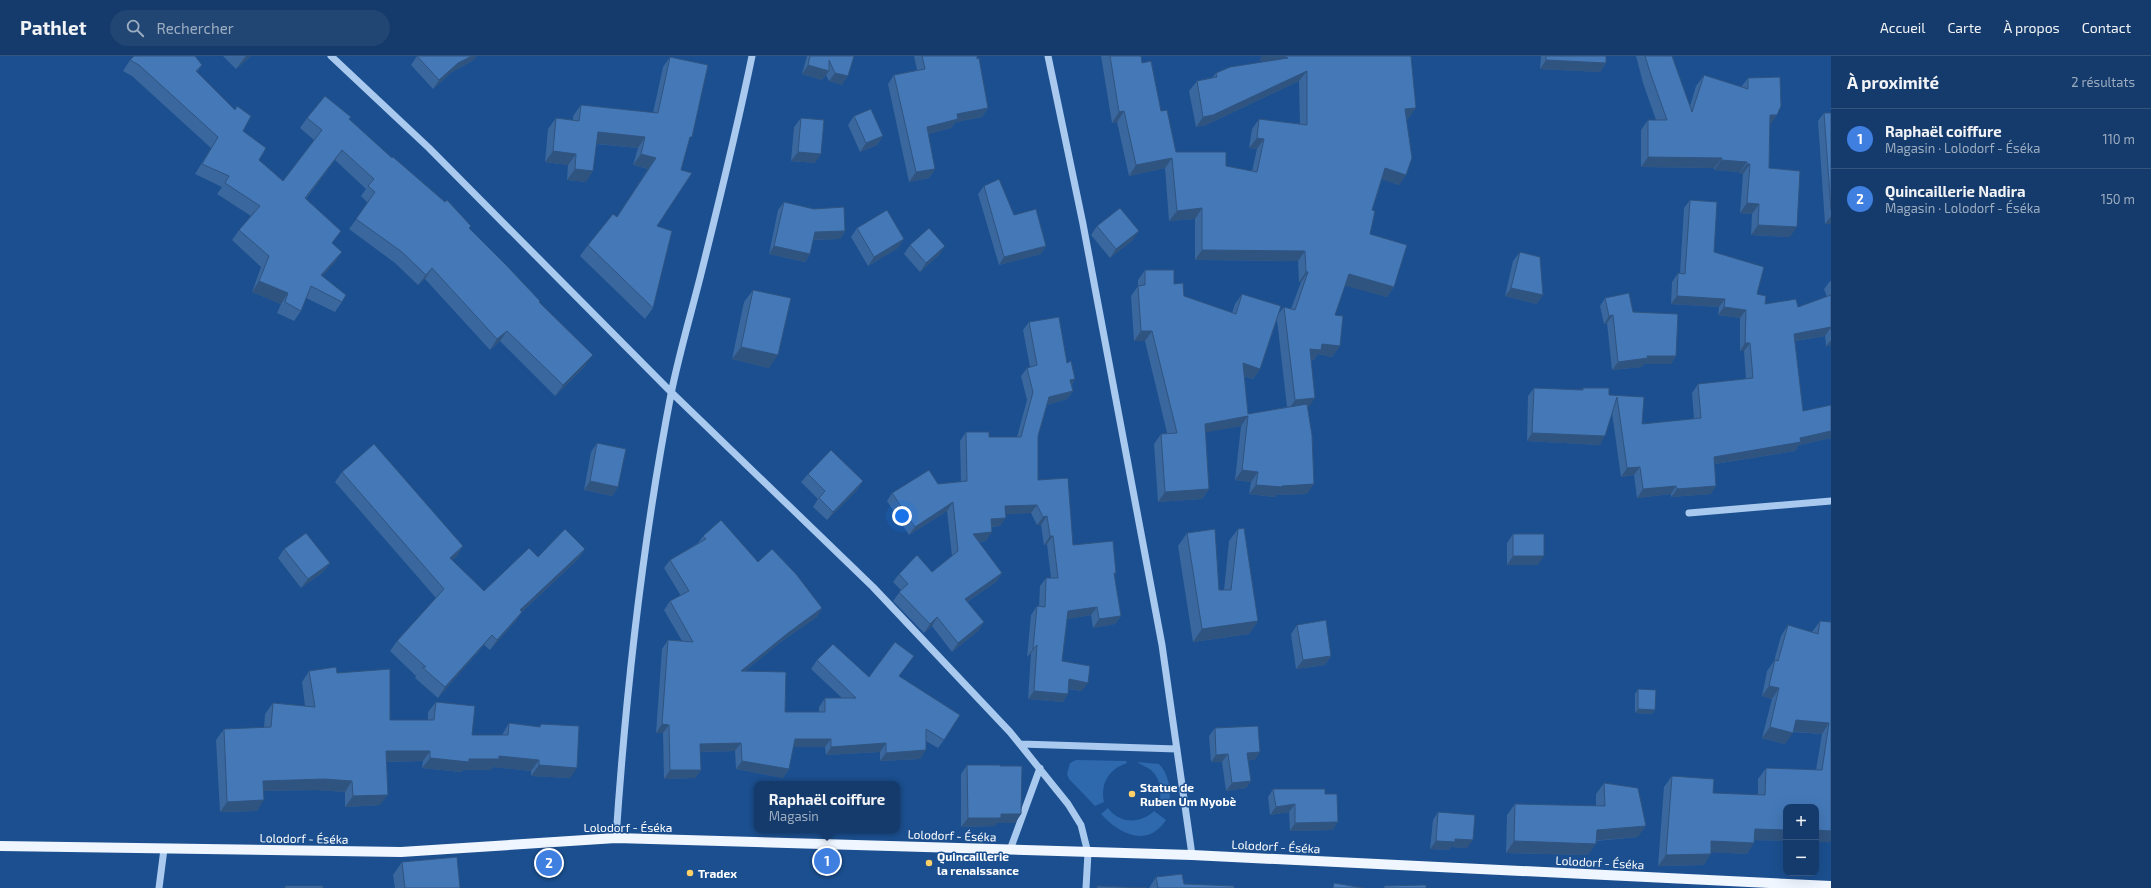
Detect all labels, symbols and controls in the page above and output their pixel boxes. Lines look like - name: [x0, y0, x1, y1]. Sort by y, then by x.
- search box: [110, 10, 390, 46]
- text: Pathlet: [20, 16, 86, 39]
- icon: search: [124, 17, 146, 39]
- text: Rechercher: [156, 19, 234, 37]
- text: Accueil: [1880, 19, 1925, 36]
- text: Carte: [1947, 19, 1982, 36]
- text: À propos: [2004, 19, 2060, 36]
- text: Contact: [2082, 19, 2131, 36]
- text: À proximité: [1847, 72, 1939, 92]
- text: 2 résultats: [2071, 74, 2135, 90]
- text: Raphaël coiffure: [1885, 122, 2002, 140]
- text: 1: [1857, 131, 1863, 147]
- text: 110 m: [2103, 131, 2135, 147]
- text: Magasin · Lolodorf - Éséka: [1885, 140, 2040, 156]
- text: Quincaillerie Nadira: [1885, 182, 2026, 200]
- text: 2: [1856, 191, 1864, 207]
- text: 150 m: [2101, 191, 2135, 207]
- text: Magasin · Lolodorf - Éséka: [1885, 200, 2040, 216]
- your location: [892, 506, 912, 526]
- place label: Statue de Ruben Um Nyobè: [1140, 780, 1237, 809]
- popup: [754, 781, 900, 833]
- marker: Statue de Ruben Um Nyobè: [1127, 789, 1137, 799]
- text: Raphaël coiffure: [769, 790, 885, 808]
- map controls: [1783, 804, 1819, 876]
- button: +: [1783, 804, 1819, 840]
- text: Magasin: [769, 808, 819, 824]
- street label: Lolodorf - Éséka: [584, 820, 672, 834]
- street label: Lolodorf - Éséka: [907, 826, 997, 844]
- street label: Lolodorf - Éséka: [259, 830, 349, 846]
- street label: Lolodorf - Éséka: [1231, 837, 1321, 855]
- button: −: [1783, 840, 1819, 876]
- pin: 1: [814, 846, 840, 876]
- pin: 2: [536, 848, 562, 878]
- place label: Quincaillerie la renaissance: [937, 849, 1019, 877]
- street label: Lolodorf - Éséka: [1555, 853, 1645, 871]
- marker: Quincaillerie la renaissance: [924, 858, 934, 868]
- place label: Tradex: [698, 866, 737, 880]
- marker: Tradex: [685, 868, 695, 878]

